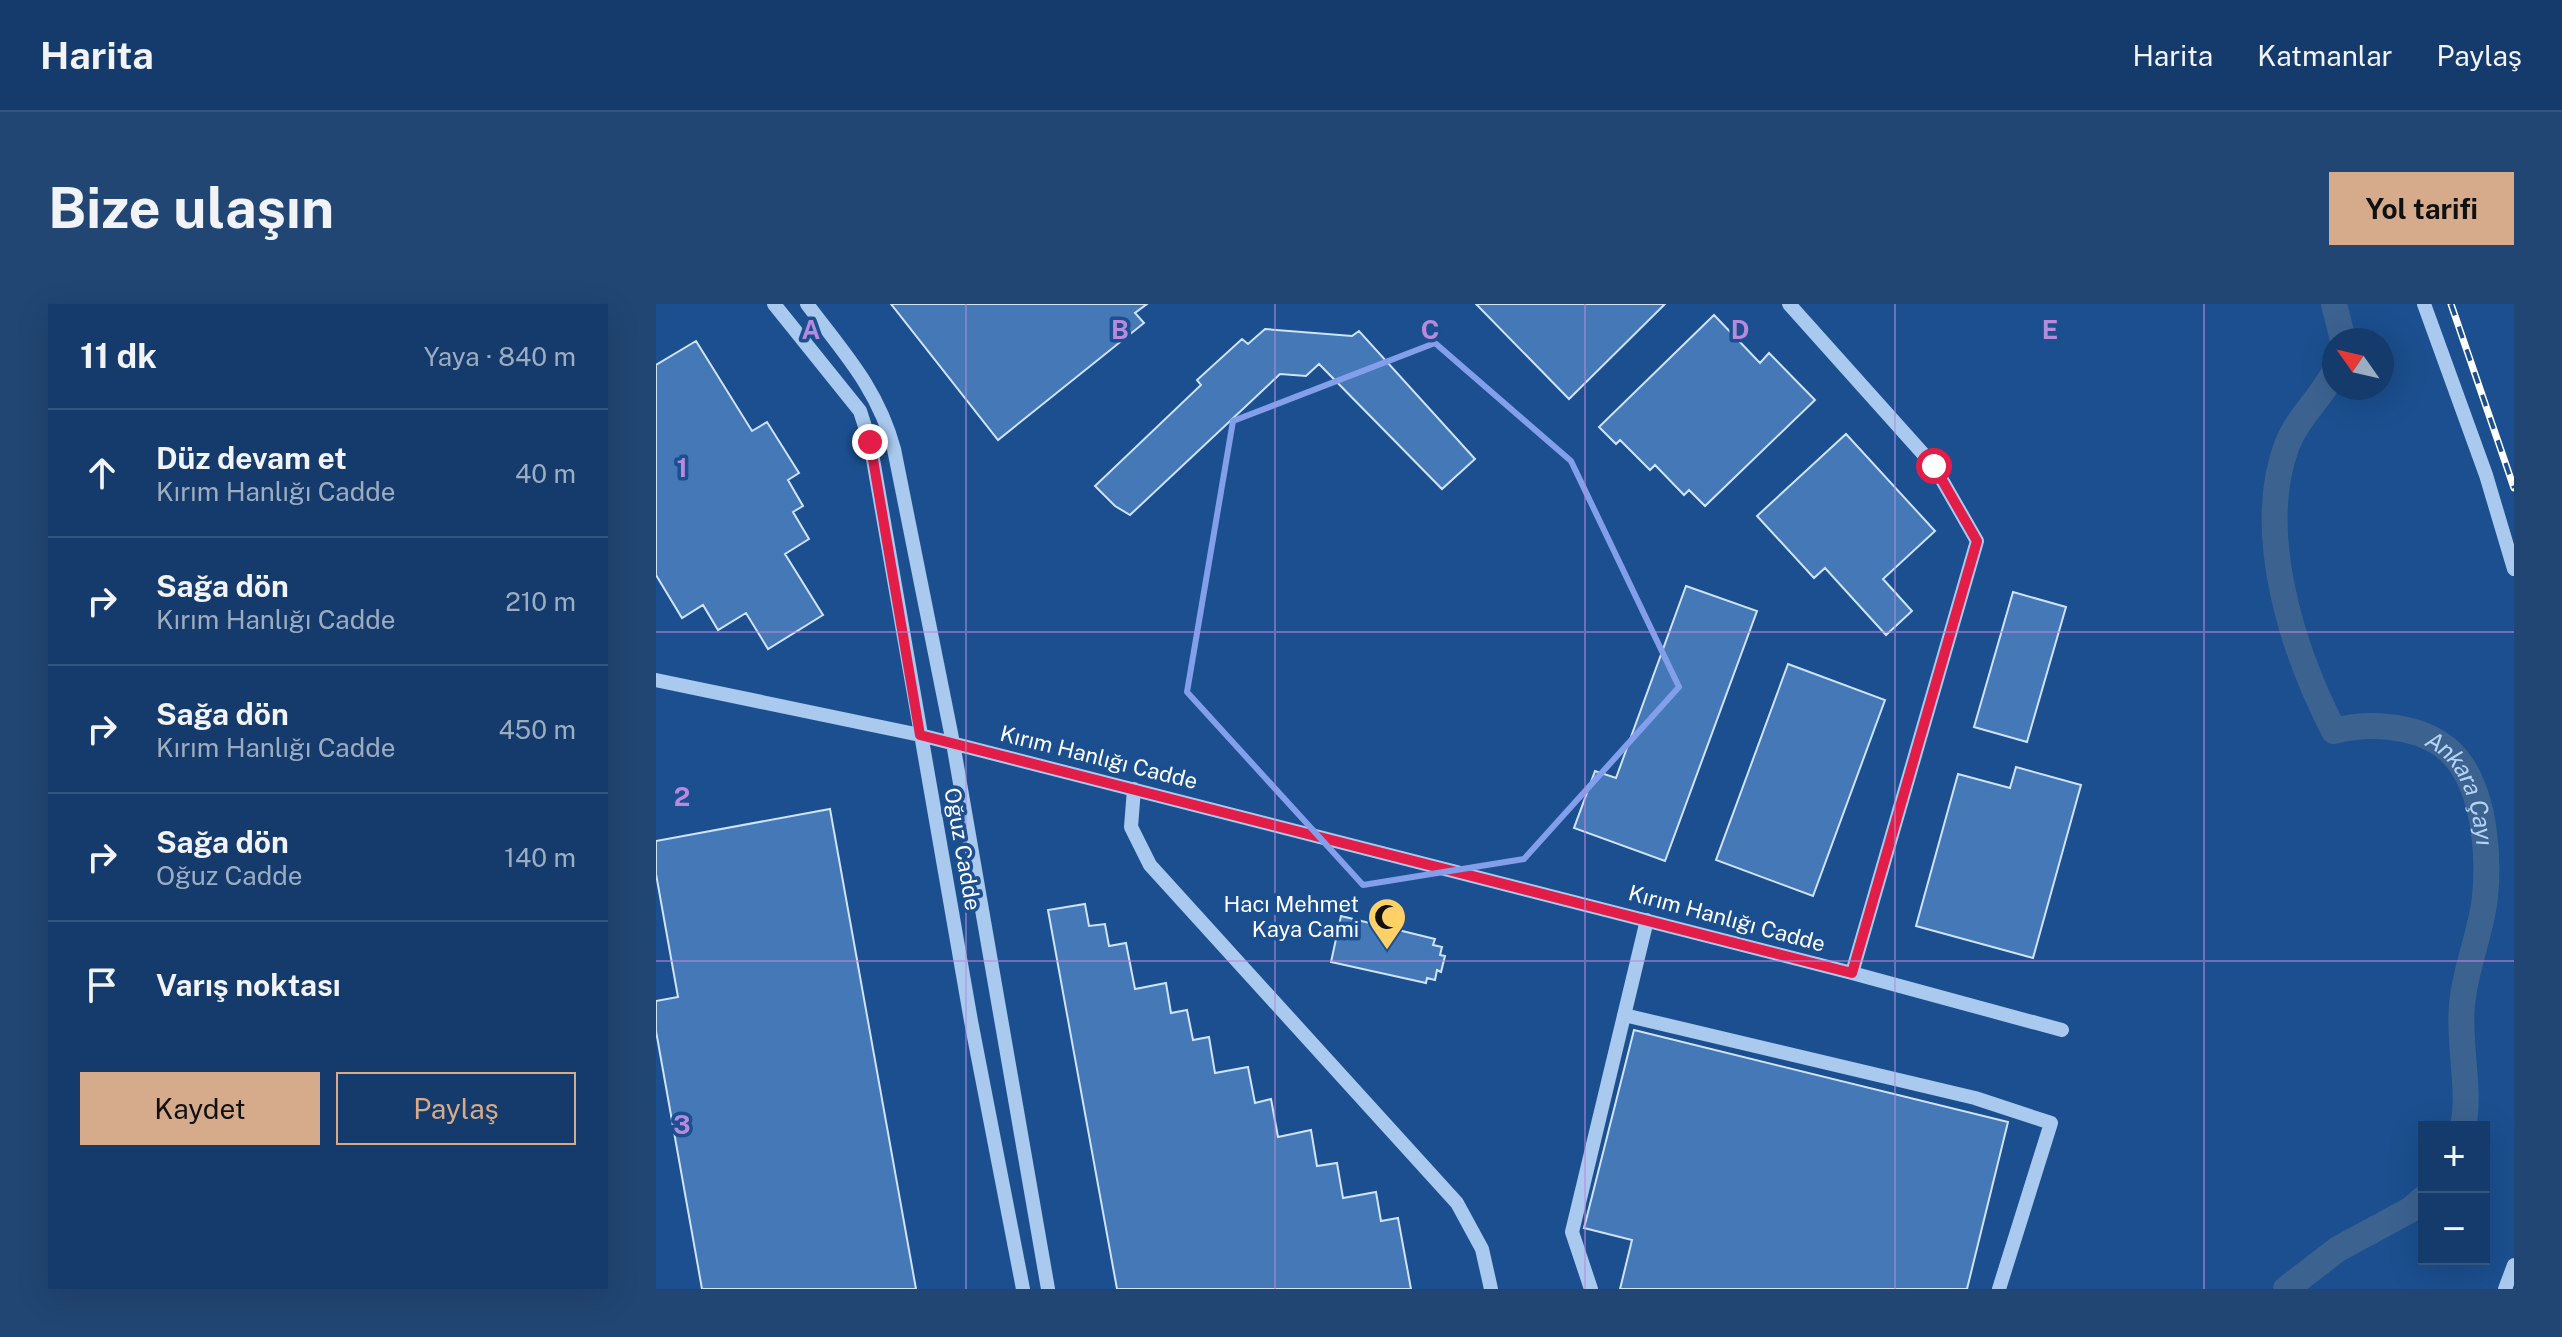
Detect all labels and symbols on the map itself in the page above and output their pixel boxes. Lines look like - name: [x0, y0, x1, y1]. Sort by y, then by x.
- text: A: [802, 314, 821, 345]
- text: B: [1111, 314, 1129, 345]
- text: C: [1421, 314, 1439, 345]
- text: D: [1731, 314, 1749, 345]
- text: E: [2042, 314, 2058, 345]
- north arrow: [2322, 328, 2394, 400]
- route end: [852, 424, 888, 460]
- route start: [1916, 448, 1952, 484]
- text: 1: [676, 452, 688, 483]
- street label: Kırım Hanlığı Cadde: [998, 720, 1200, 794]
- water label: Ankara Çayı: [2421, 725, 2499, 847]
- text: 2: [674, 781, 690, 812]
- street label: Oğuz Cadde: [939, 786, 987, 912]
- street label: Kırım Hanlığı Cadde: [1626, 879, 1828, 957]
- place label: Hacı Mehmet Kaya Cami: [1224, 891, 1359, 942]
- mosque icon: Hacı Mehmet Kaya Cami: [1366, 896, 1408, 951]
- text: 3: [673, 1109, 691, 1140]

